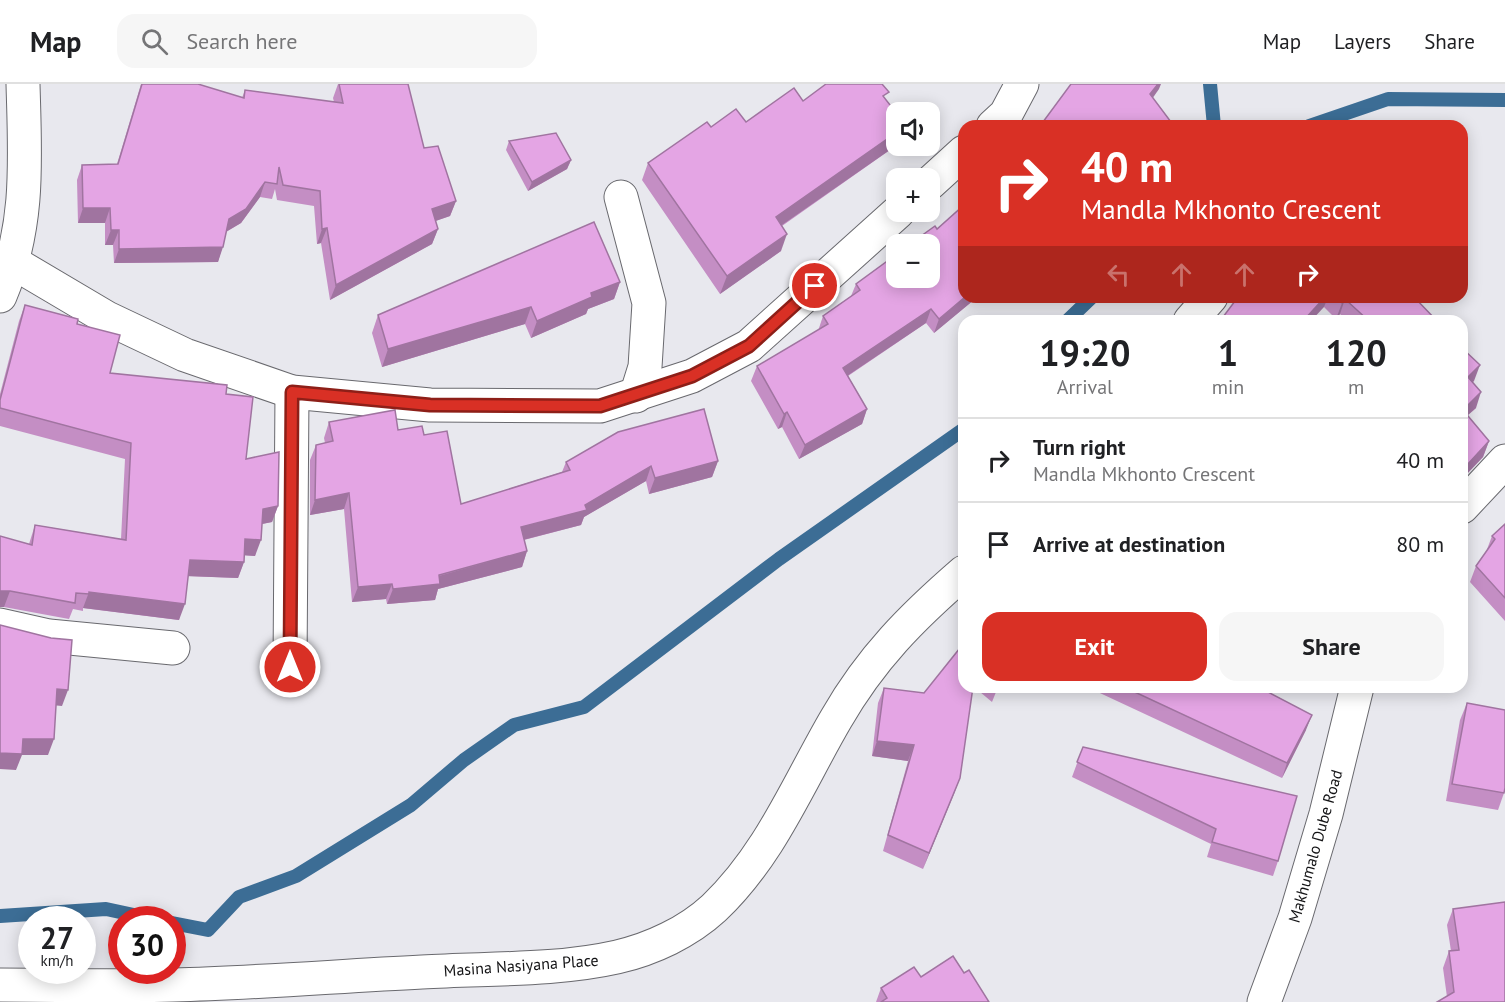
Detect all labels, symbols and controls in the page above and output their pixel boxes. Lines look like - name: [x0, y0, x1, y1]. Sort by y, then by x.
- search box: [117, 14, 537, 68]
- text: Map: [30, 23, 81, 60]
- icon: search: [138, 25, 171, 58]
- text: Search here: [186, 27, 297, 55]
- text: Map: [1263, 28, 1301, 55]
- text: Layers: [1334, 28, 1391, 55]
- text: Share: [1424, 28, 1475, 55]
- map controls: [886, 102, 940, 288]
- button: sound: [886, 102, 940, 156]
- text: 40 m: [1081, 139, 1173, 194]
- icon: right: [982, 144, 1060, 222]
- button: +: [886, 168, 940, 222]
- text: Mandla Mkhonto Crescent: [1081, 192, 1381, 226]
- button: −: [886, 234, 940, 288]
- icon: left: [1102, 258, 1135, 291]
- icon: ahead: [1165, 258, 1198, 291]
- icon: ahead: [1228, 258, 1261, 291]
- icon: right: [1291, 258, 1324, 291]
- pin: [789, 260, 840, 311]
- icon: arrive: [798, 269, 831, 302]
- text: 19:20: [1039, 329, 1131, 376]
- text: 1: [1218, 329, 1238, 376]
- text: 120: [1326, 329, 1387, 376]
- text: Arrival: [1057, 374, 1113, 400]
- text: min: [1212, 374, 1244, 400]
- text: m: [1348, 374, 1364, 400]
- text: Turn right: [1033, 433, 1125, 461]
- icon: right: [982, 444, 1015, 477]
- text: 40 m: [1396, 446, 1444, 474]
- text: Mandla Mkhonto Crescent: [1033, 461, 1255, 487]
- icon: arrive: [982, 528, 1015, 561]
- text: Arrive at destination: [1033, 530, 1225, 558]
- text: 80 m: [1396, 530, 1444, 558]
- button: Exit: [982, 612, 1207, 681]
- button: Share: [1219, 612, 1444, 681]
- position arrow: [258, 635, 322, 699]
- street label: Makhumalo Dube Road: [1284, 767, 1346, 925]
- speed limit sign: 30: [108, 906, 186, 984]
- text: 27: [40, 918, 74, 957]
- street label: Masina Nasiyana Place: [443, 950, 599, 980]
- text: km/h: [41, 951, 73, 970]

